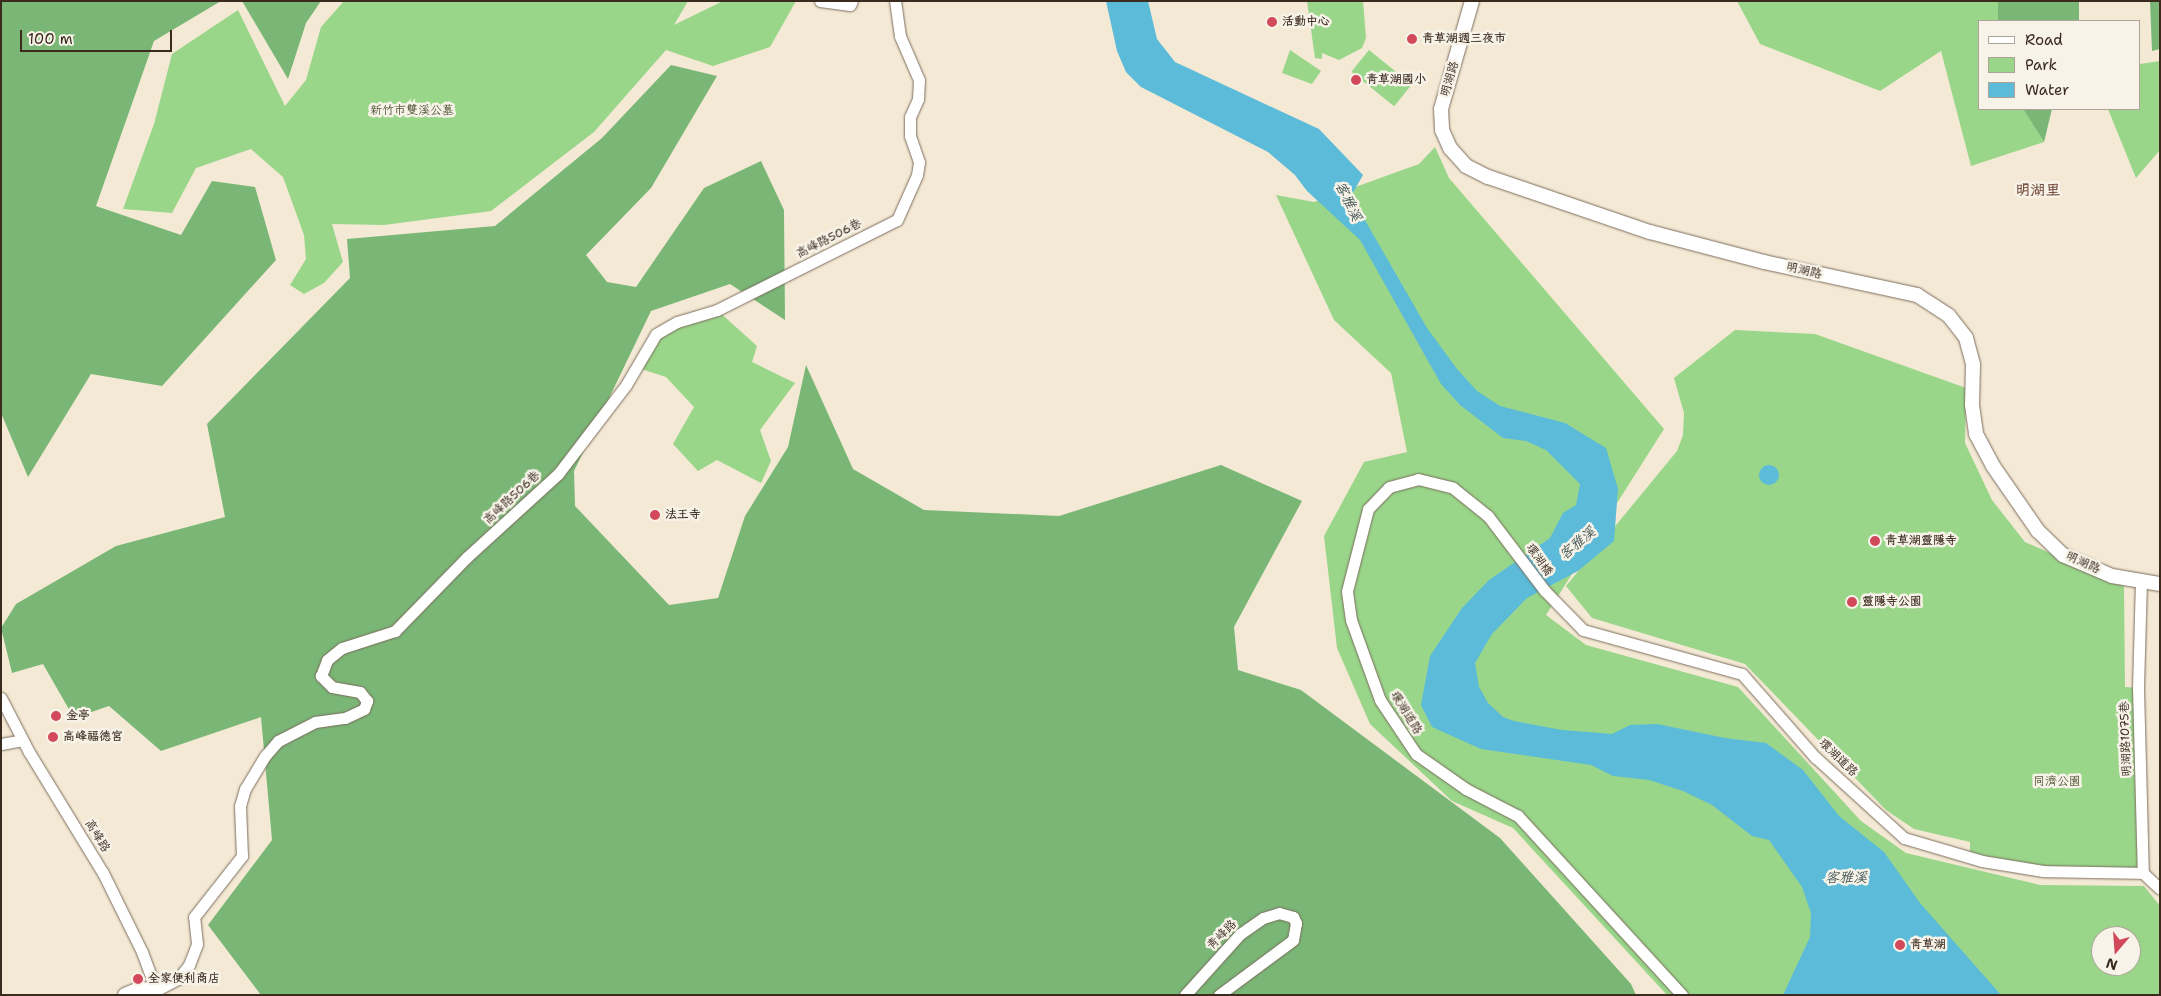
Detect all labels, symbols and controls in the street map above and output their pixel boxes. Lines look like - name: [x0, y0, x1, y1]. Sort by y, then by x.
- place label: 活動中心: [1282, 15, 1330, 29]
- marker: 活動中心: [1266, 16, 1278, 28]
- scale bar: [22, 20, 175, 52]
- legend: [1978, 20, 2141, 110]
- text: 100 m: [28, 29, 73, 49]
- text: Road: [2025, 30, 2063, 50]
- place label: 青草湖週三夜市: [1422, 32, 1506, 46]
- marker: 青草湖週三夜市: [1406, 33, 1418, 45]
- text: Park: [2025, 55, 2057, 75]
- street label: 明湖路: [1438, 60, 1462, 98]
- place label: 青草湖國小: [1366, 73, 1426, 87]
- marker: 青草湖國小: [1350, 74, 1362, 86]
- text: Water: [2025, 80, 2069, 100]
- park label: 新竹市雙溪公墓: [370, 104, 454, 118]
- water label: 客雅溪: [1332, 178, 1366, 224]
- district label: 明湖里: [2016, 182, 2060, 200]
- street label: 高峰路506巷: [794, 216, 864, 262]
- street label: 明湖路: [1785, 260, 1823, 282]
- street label: 高峰路506巷: [481, 468, 543, 528]
- place label: 法王寺: [665, 508, 701, 522]
- marker: 法王寺: [649, 509, 661, 521]
- water label: 客雅溪: [1556, 523, 1598, 563]
- place label: 青草湖靈隱寺: [1885, 534, 1957, 548]
- marker: 青草湖靈隱寺: [1869, 535, 1881, 547]
- street label: 環湖橋: [1523, 541, 1555, 579]
- street label: 明湖路: [2064, 549, 2102, 577]
- place label: 靈隱寺公園: [1862, 595, 1922, 609]
- marker: 靈隱寺公園: [1846, 596, 1858, 608]
- street label: 環湖道路: [1387, 689, 1425, 737]
- street label: 明湖路1075巷: [2117, 701, 2135, 777]
- place label: 金亭: [66, 709, 90, 723]
- marker: 金亭: [50, 710, 62, 722]
- place label: 高峰福德宮: [63, 730, 123, 744]
- marker: 高峰福德宮: [47, 731, 59, 743]
- street label: 環湖道路: [1816, 736, 1860, 780]
- park label: 同濟公園: [2033, 775, 2081, 789]
- street label: 高峰路: [82, 817, 112, 855]
- water label: 客雅溪: [1825, 869, 1867, 885]
- street label: 青峰路: [1204, 917, 1240, 953]
- north arrow: [2091, 926, 2141, 976]
- place label: 青草湖: [1910, 938, 1946, 952]
- marker: 青草湖: [1894, 939, 1906, 951]
- text: N: [2104, 954, 2120, 975]
- place label: 全家便利商店: [148, 972, 220, 986]
- marker: 全家便利商店: [132, 973, 144, 985]

